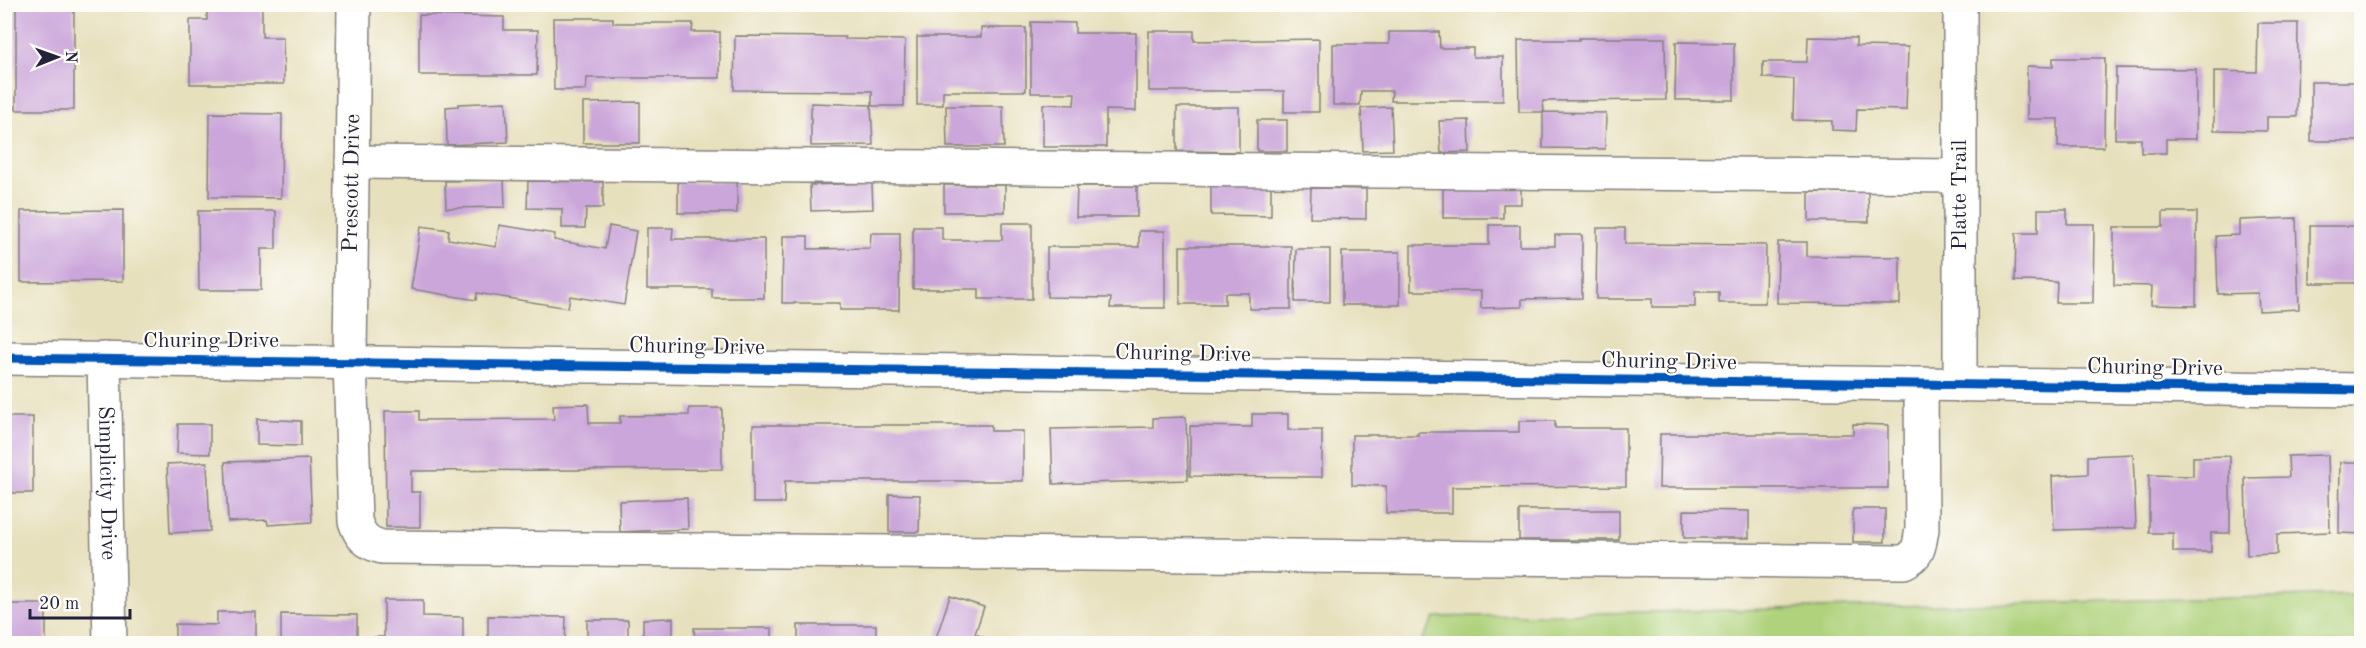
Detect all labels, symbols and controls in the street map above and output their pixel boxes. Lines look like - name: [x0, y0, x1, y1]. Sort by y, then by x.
- north arrow: [27, 27, 87, 87]
- text: N: [62, 51, 78, 64]
- street label: Prescott Drive: [340, 114, 364, 252]
- street label: Platte Trail: [1949, 139, 1971, 250]
- street label: Churing Drive: [143, 330, 279, 352]
- street label: Churing Drive: [629, 335, 765, 359]
- street label: Churing Drive: [1115, 342, 1251, 366]
- street label: Churing Drive: [1601, 350, 1737, 374]
- street label: Churing Drive: [2087, 356, 2223, 380]
- street label: Simplicity Drive: [94, 406, 119, 560]
- scale bar: [30, 582, 130, 620]
- text: 20 m: [39, 595, 79, 613]

